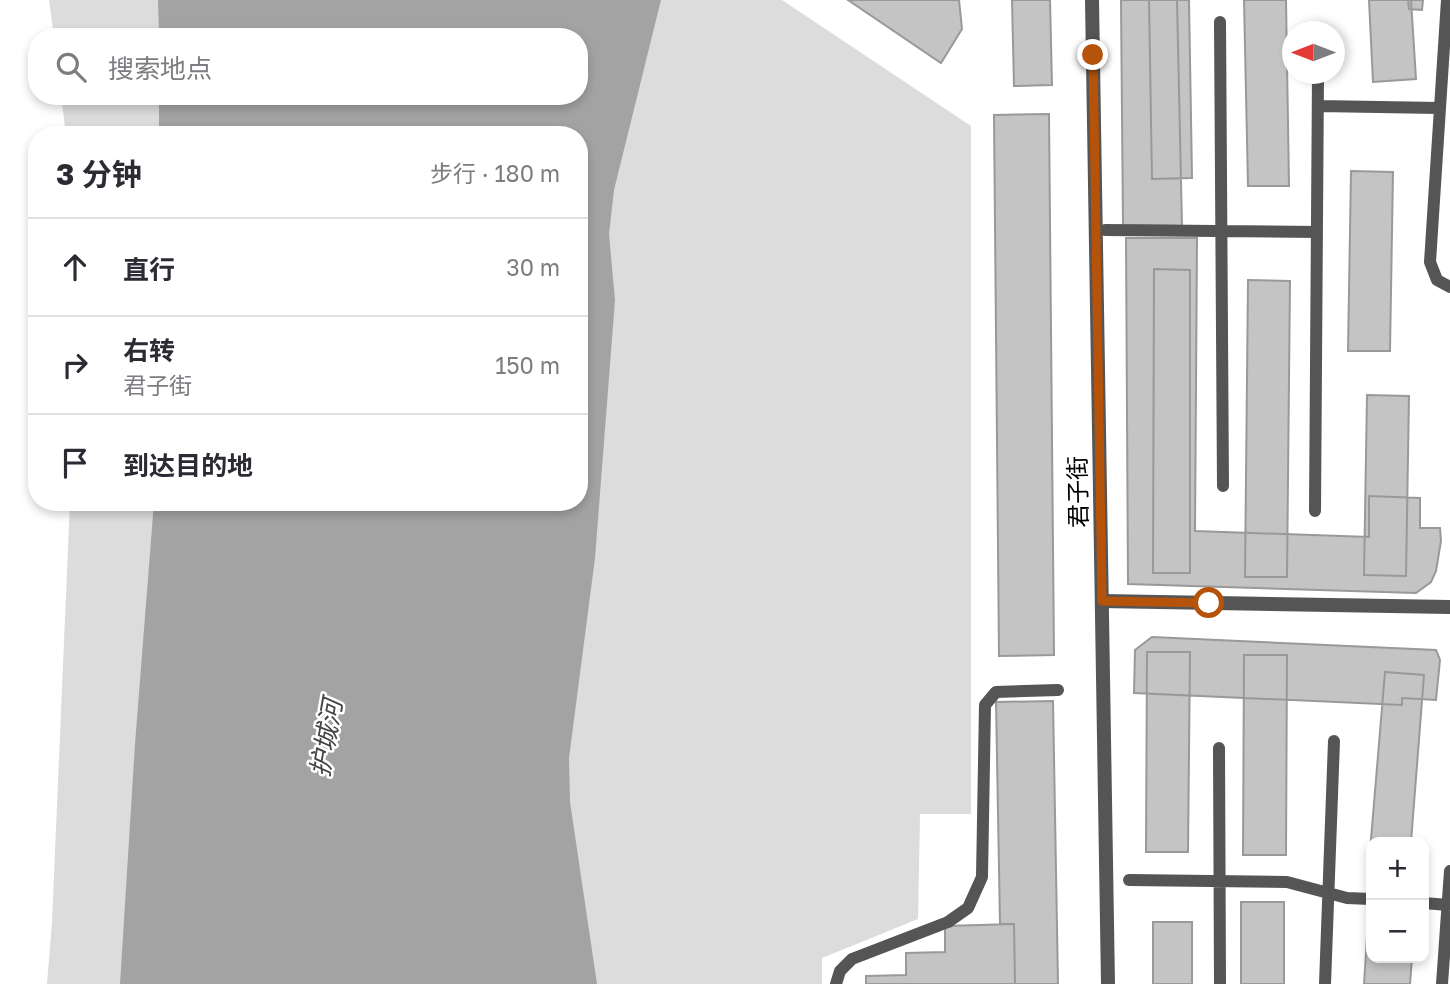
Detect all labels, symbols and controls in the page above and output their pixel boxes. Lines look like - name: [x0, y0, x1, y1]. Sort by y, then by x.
- north arrow: [1282, 21, 1345, 84]
- search box: [28, 28, 588, 105]
- route end: [1077, 39, 1108, 70]
- icon: search: [52, 48, 90, 86]
- text: 搜索地点: [108, 53, 212, 84]
- text: 3 分钟: [56, 156, 142, 192]
- text: 步行 · 180 m: [430, 159, 560, 187]
- icon: ahead: [56, 248, 94, 286]
- text: 30 m: [506, 253, 560, 281]
- text: 直行: [123, 254, 175, 285]
- text: 右转: [123, 335, 175, 366]
- icon: right: [56, 346, 94, 384]
- text: 150 m: [495, 351, 560, 379]
- text: 君子街: [123, 371, 192, 399]
- icon: arrive: [56, 444, 94, 482]
- text: 到达目的地: [123, 450, 253, 481]
- street label: 君子街: [1062, 456, 1092, 528]
- route start: [1193, 587, 1224, 618]
- water label: 护城河: [304, 692, 349, 779]
- map controls: [1366, 837, 1429, 963]
- button: +: [1366, 837, 1429, 900]
- button: −: [1366, 900, 1429, 963]

